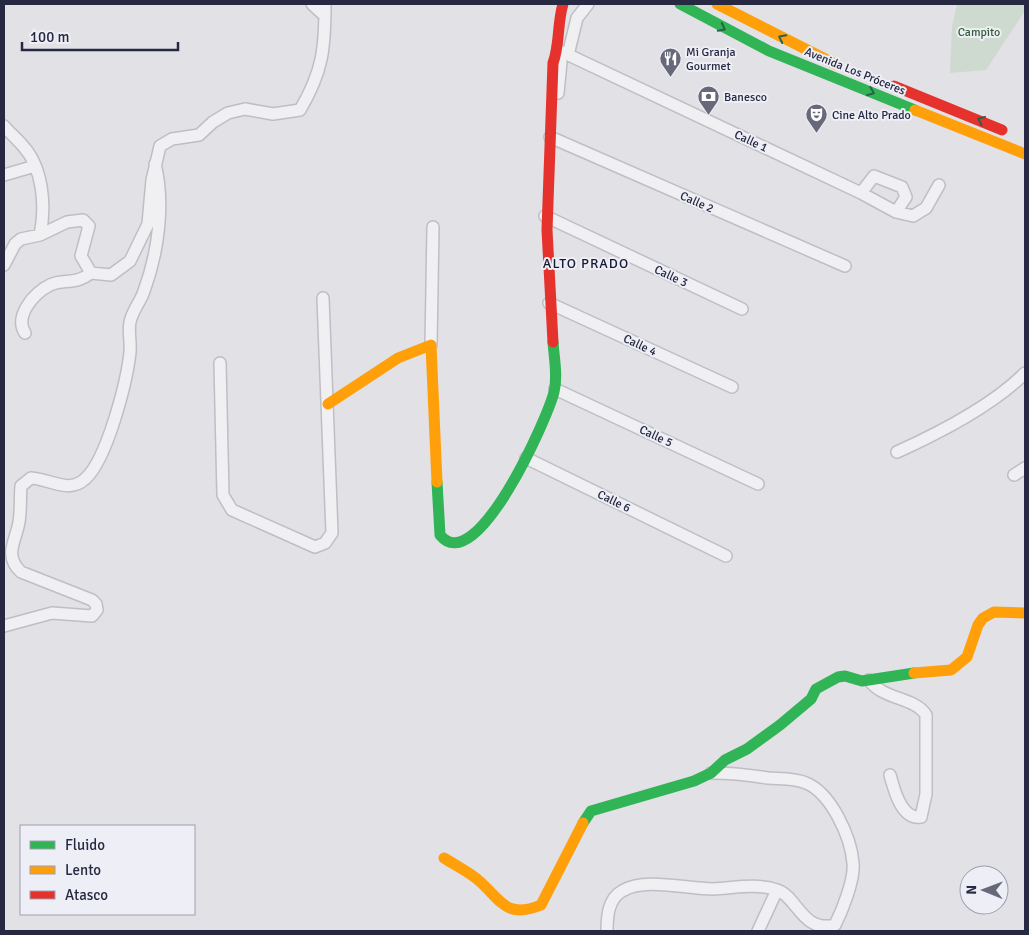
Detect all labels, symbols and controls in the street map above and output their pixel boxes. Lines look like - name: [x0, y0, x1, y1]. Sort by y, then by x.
- scale bar: [22, 20, 179, 52]
- one-way arrow: [717, 22, 726, 32]
- park label: Campito: [958, 25, 1000, 40]
- text: 100 m: [30, 28, 70, 46]
- one-way arrow: [779, 34, 788, 44]
- street label: Avenida Los Próceres: [802, 44, 907, 99]
- place label: Mi Granja Gourmet: [686, 45, 736, 74]
- restaurant icon: Mi Granja Gourmet: [658, 47, 682, 78]
- bank icon: Banesco: [696, 85, 720, 116]
- one-way arrow: [866, 86, 875, 97]
- place label: Banesco: [724, 90, 767, 105]
- theatre icon: Cine Alto Prado: [804, 103, 828, 134]
- place label: Cine Alto Prado: [832, 108, 911, 123]
- one-way arrow: [977, 116, 986, 127]
- street label: Calle 1: [732, 127, 770, 156]
- street label: Calle 2: [678, 188, 716, 216]
- district label: ALTO PRADO: [543, 255, 629, 272]
- street label: Calle 3: [652, 262, 690, 291]
- street label: Calle 4: [621, 331, 659, 360]
- street label: Calle 5: [637, 422, 675, 451]
- street label: Calle 6: [595, 487, 633, 516]
- legend: [20, 825, 195, 915]
- text: Fluido: [65, 836, 105, 854]
- text: Lento: [65, 861, 101, 879]
- north arrow: [959, 865, 1009, 915]
- text: N: [963, 885, 980, 895]
- text: Atasco: [65, 886, 108, 904]

